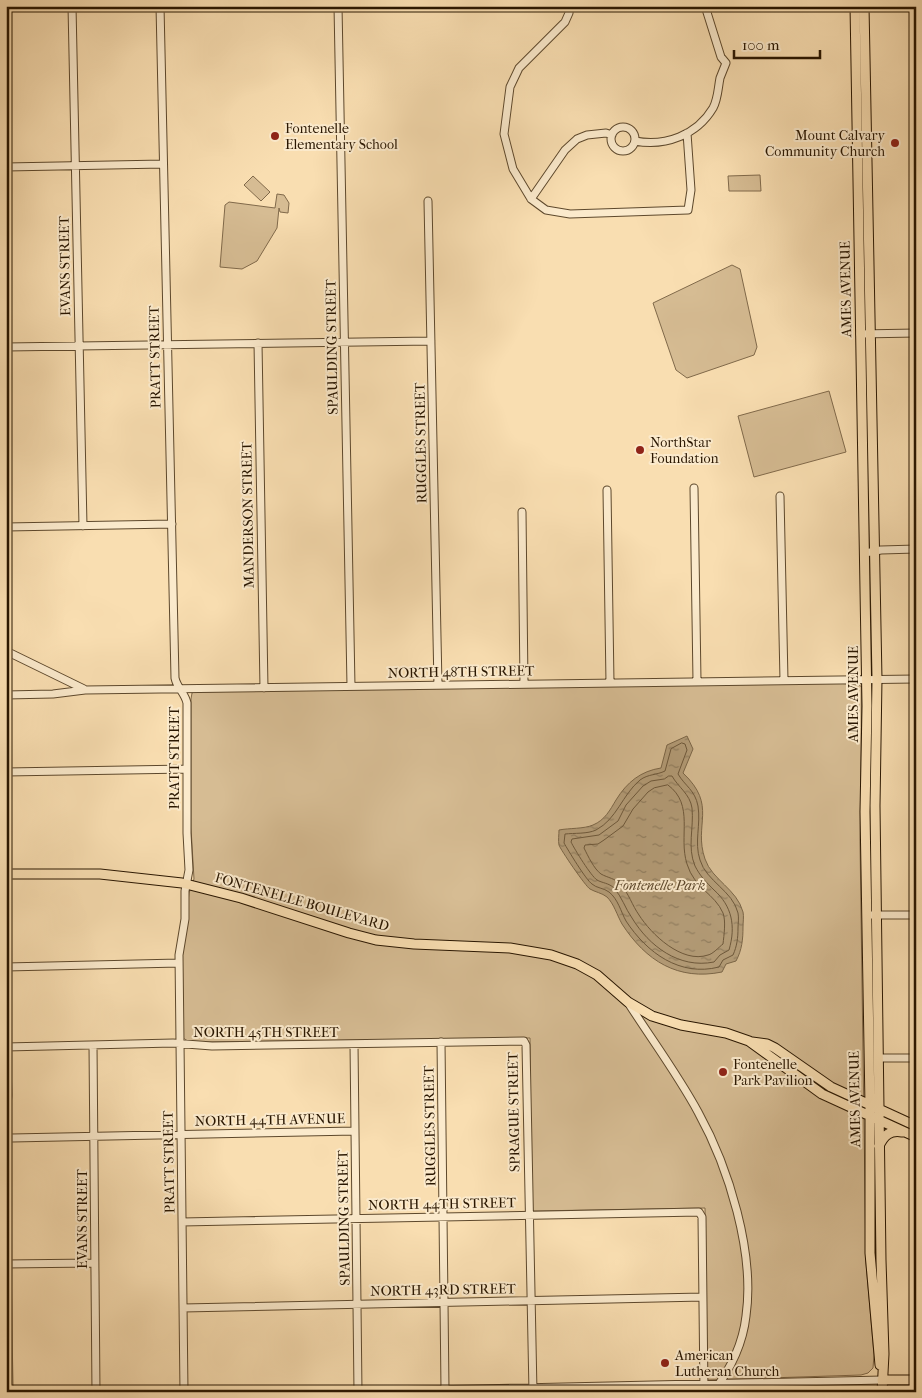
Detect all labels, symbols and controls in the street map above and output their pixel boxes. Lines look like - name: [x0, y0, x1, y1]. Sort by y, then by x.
- scale bar: [734, 28, 821, 60]
- text: 100 m: [742, 36, 780, 54]
- place label: Fontenelle Elementary School: [285, 120, 398, 153]
- place label: Mount Calvary Community Church: [765, 127, 886, 160]
- marker: Fontenelle Elementary School: [269, 130, 281, 142]
- marker: Mount Calvary Community Church: [889, 137, 901, 149]
- street label: EVANS STREET: [56, 215, 74, 316]
- street label: AMES AVENUE: [837, 240, 855, 338]
- street label: SPAULDING STREET: [322, 278, 342, 415]
- street label: PRATT STREET: [146, 305, 164, 409]
- street label: RUGGLES STREET: [411, 382, 431, 504]
- place label: NorthStar Foundation: [650, 434, 719, 467]
- street label: MANDERSON STREET: [238, 441, 258, 589]
- marker: NorthStar Foundation: [634, 444, 646, 456]
- street label: AMES AVENUE: [845, 645, 862, 743]
- street label: NORTH 48TH STREET: [387, 662, 535, 682]
- street label: PRATT STREET: [166, 706, 183, 809]
- street label: FONTENELLE BOULEVARD: [213, 869, 391, 935]
- park label: Fontenelle Park: [614, 877, 705, 894]
- street label: NORTH 45TH STREET: [193, 1024, 339, 1041]
- street label: AMES AVENUE: [846, 1050, 864, 1148]
- street label: SPRAGUE STREET: [504, 1051, 524, 1172]
- place label: Fontenelle Park Pavilion: [733, 1056, 813, 1089]
- street label: RUGGLES STREET: [420, 1065, 440, 1187]
- marker: Fontenelle Park Pavilion: [717, 1066, 729, 1078]
- street label: PRATT STREET: [160, 1110, 178, 1214]
- street label: NORTH 44TH AVENUE: [195, 1110, 346, 1130]
- street label: SPAULDING STREET: [334, 1149, 354, 1286]
- street label: EVANS STREET: [74, 1168, 91, 1269]
- street label: NORTH 44TH STREET: [368, 1194, 517, 1214]
- street label: NORTH 43RD STREET: [370, 1280, 517, 1300]
- place label: American Lutheran Church: [674, 1347, 780, 1380]
- marker: American Lutheran Church: [659, 1357, 671, 1369]

